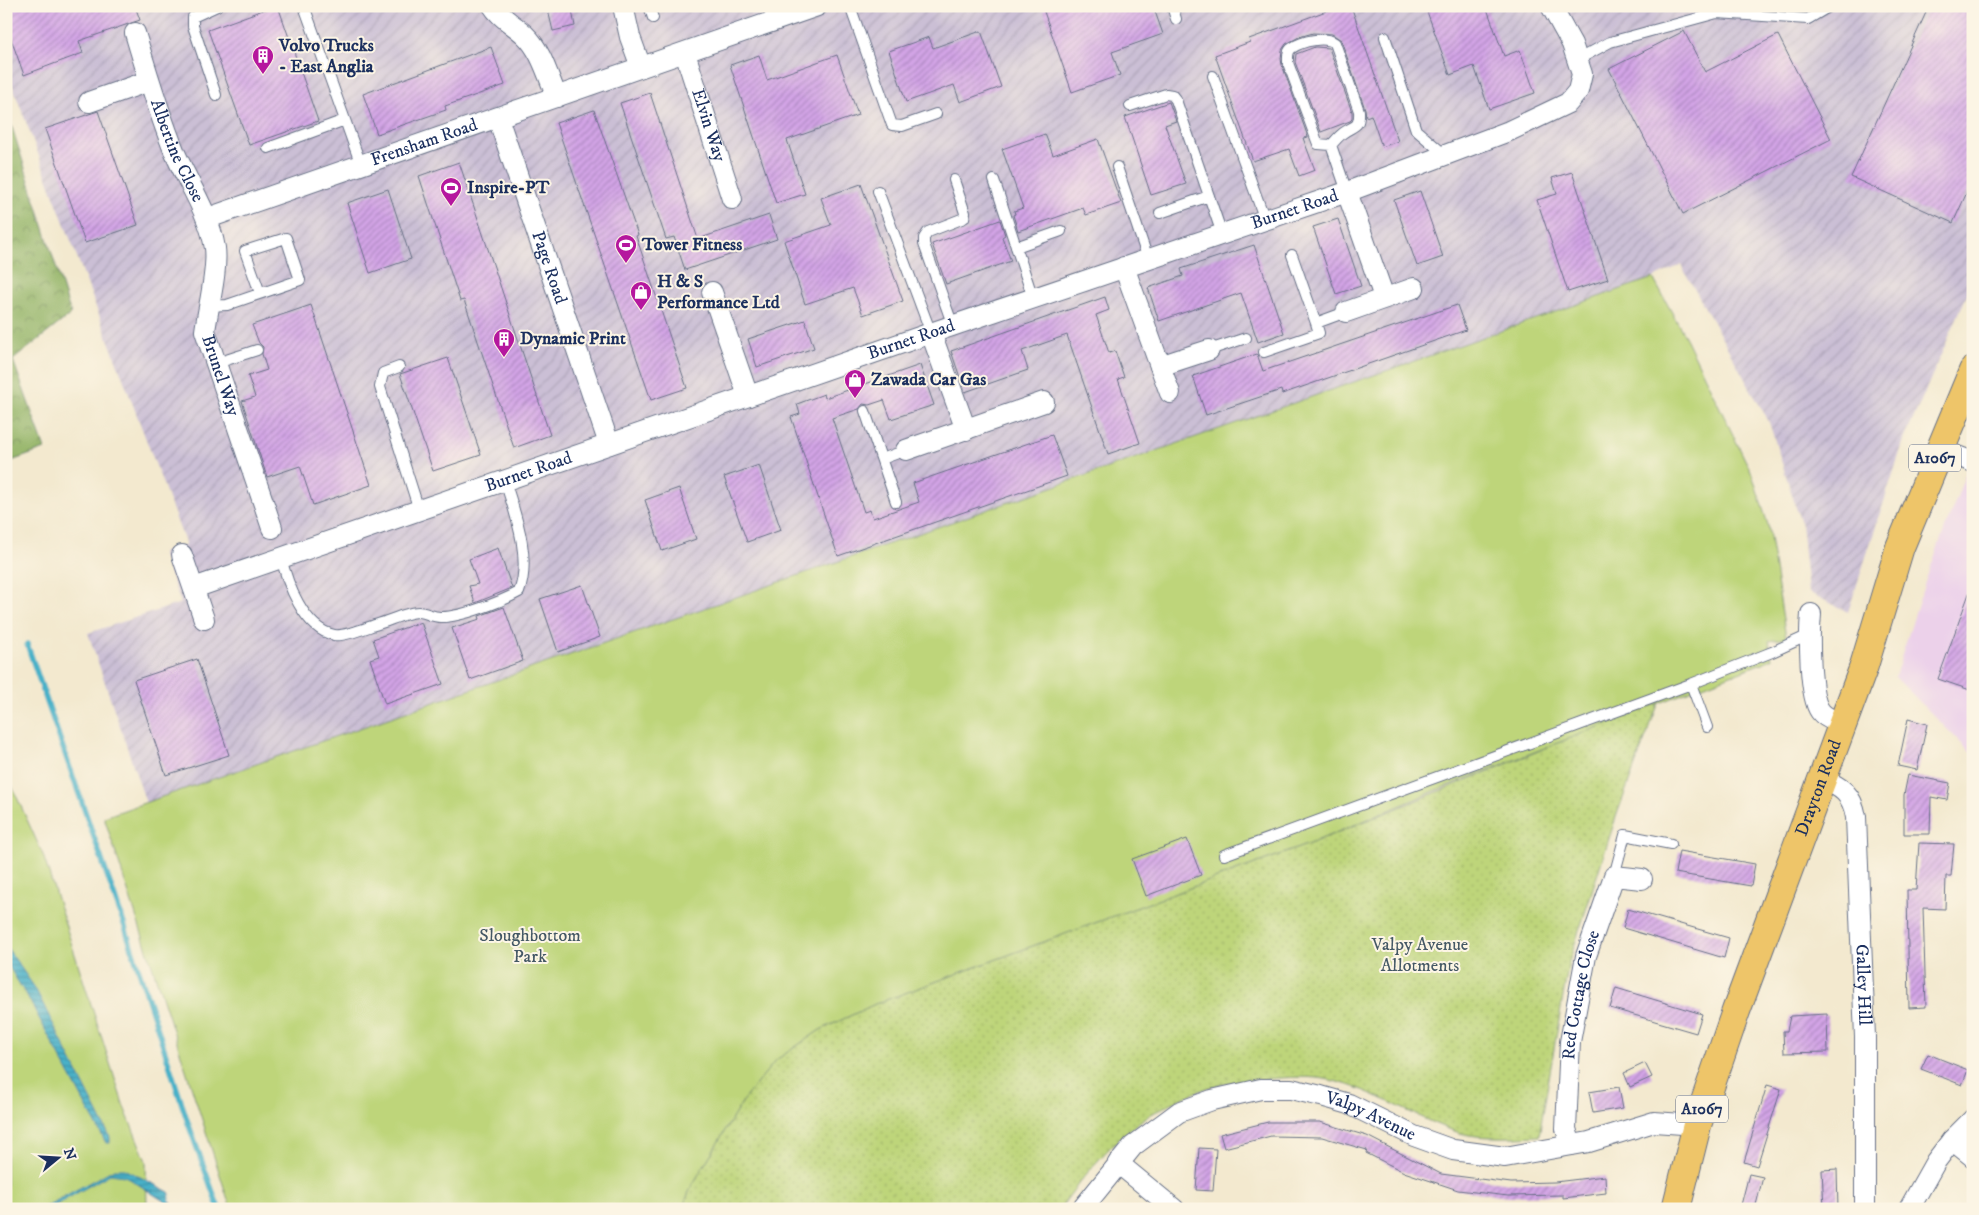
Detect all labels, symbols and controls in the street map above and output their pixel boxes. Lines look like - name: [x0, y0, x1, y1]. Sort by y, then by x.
- place label: Volvo Trucks - East Anglia: [278, 35, 374, 78]
- building icon: Volvo Trucks - East Anglia: [251, 44, 275, 75]
- street label: Elvin Way: [686, 86, 730, 165]
- street label: Albertine Close: [145, 96, 209, 206]
- street label: Frensham Road: [368, 114, 481, 171]
- sports icon: Inspire-PT: [439, 176, 463, 207]
- place label: Inspire-PT: [467, 177, 550, 199]
- street label: Burnet Road: [1248, 185, 1341, 235]
- street label: Page Road: [526, 228, 572, 307]
- sports icon: Tower Fitness: [614, 233, 638, 264]
- place label: Tower Fitness: [641, 234, 742, 256]
- place label: H & S Performance Ltd: [657, 271, 781, 314]
- shop icon: H & S Performance Ltd: [629, 280, 653, 311]
- street label: Burnet Road: [865, 315, 958, 365]
- building icon: Dynamic Print: [492, 327, 516, 358]
- place label: Dynamic Print: [520, 328, 626, 350]
- street label: Brunel Way: [196, 332, 244, 420]
- shop icon: Zawada Car Gas: [843, 368, 867, 399]
- place label: Zawada Car Gas: [871, 369, 986, 391]
- road number: A1067: [1909, 444, 1961, 472]
- street label: Burnet Road: [482, 447, 575, 497]
- street label: Drayton Road: [1791, 737, 1847, 839]
- park label: Sloughbottom Park: [479, 925, 581, 968]
- street label: Red Cottage Close: [1558, 927, 1605, 1060]
- park label: Valpy Avenue Allotments: [1371, 934, 1468, 977]
- street label: Galley Hill: [1850, 944, 1876, 1026]
- street label: Valpy Avenue: [1322, 1087, 1419, 1146]
- road number: A1067: [1676, 1096, 1728, 1122]
- north arrow: [32, 1132, 82, 1182]
- text: N: [59, 1146, 80, 1163]

